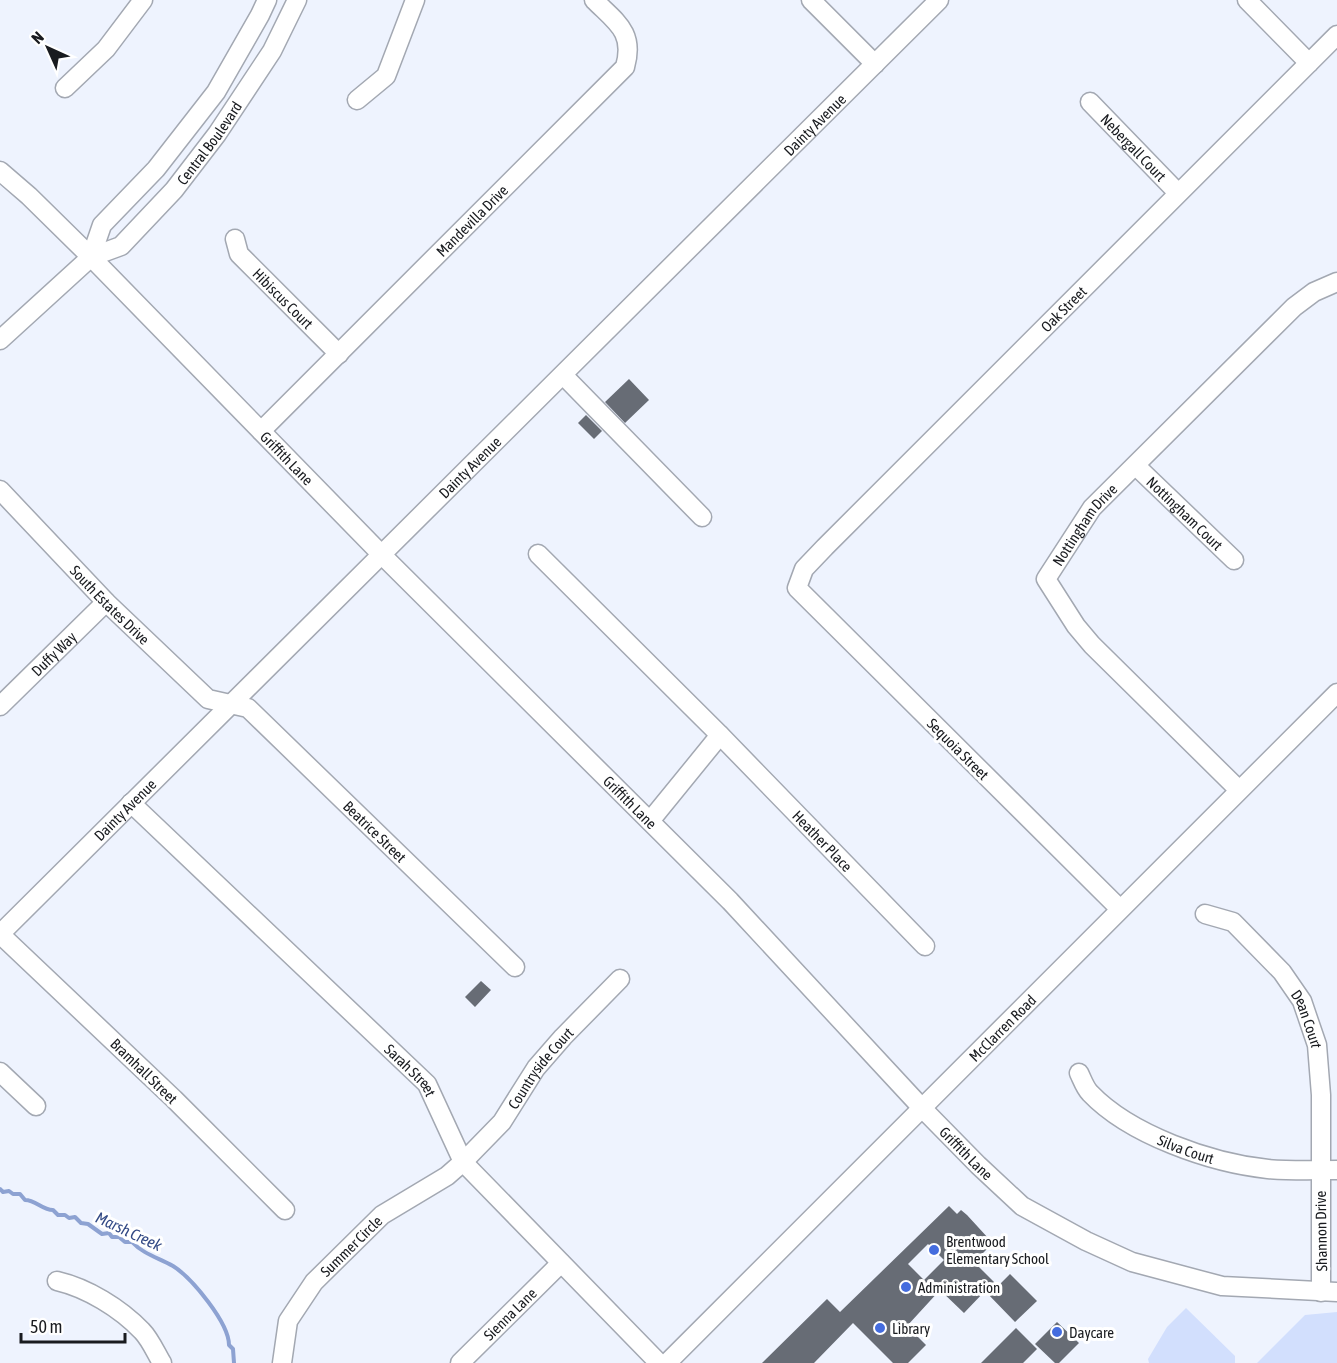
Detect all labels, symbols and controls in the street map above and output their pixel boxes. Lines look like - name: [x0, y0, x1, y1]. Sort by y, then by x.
- north arrow: [18, 18, 78, 78]
- text: N: [28, 28, 47, 47]
- street label: Dainty Avenue: [780, 90, 849, 159]
- street label: Central Boulevard: [173, 98, 245, 188]
- street label: Nebergall Court: [1098, 110, 1170, 184]
- street label: Mandevilla Drive: [433, 181, 511, 259]
- street label: Hibiscus Court: [250, 265, 317, 332]
- street label: Oak Street: [1037, 282, 1090, 335]
- street label: Griffith Lane: [257, 428, 317, 488]
- street label: Dainty Avenue: [435, 433, 504, 501]
- street label: Nottingham Court: [1144, 473, 1227, 553]
- street label: Nottingham Drive: [1049, 480, 1120, 569]
- street label: South Estates Drive: [67, 562, 153, 648]
- street label: Duffy Way: [28, 628, 79, 679]
- street label: Sequoia Street: [924, 715, 992, 783]
- street label: Griffith Lane: [600, 772, 661, 832]
- street label: Dainty Avenue: [90, 775, 159, 844]
- street label: Beatrice Street: [340, 797, 410, 865]
- street label: Heather Place: [789, 807, 856, 875]
- street label: Dean Court: [1288, 986, 1326, 1048]
- street label: McClarren Road: [965, 991, 1039, 1065]
- street label: Countryside Court: [504, 1024, 576, 1112]
- street label: Bramhall Street: [107, 1035, 181, 1107]
- street label: Sarah Street: [382, 1040, 440, 1099]
- street label: Griffith Lane: [936, 1123, 997, 1183]
- street label: Silva Court: [1155, 1131, 1216, 1167]
- street label: Shannon Drive: [1312, 1190, 1330, 1271]
- water label: Marsh Creek: [93, 1208, 166, 1255]
- street label: Summer Circle: [317, 1212, 385, 1280]
- place label: Brentwood Elementary School: [946, 1233, 1049, 1267]
- marker: Brentwood Elementary School: [927, 1243, 941, 1257]
- place label: Administration: [918, 1279, 1000, 1296]
- marker: Administration: [899, 1280, 913, 1294]
- street label: Sienna Lane: [480, 1284, 540, 1343]
- scale bar: [21, 1306, 124, 1344]
- text: 50 m: [30, 1316, 62, 1337]
- place label: Library: [892, 1320, 930, 1337]
- marker: Library: [873, 1321, 887, 1335]
- place label: Daycare: [1069, 1324, 1114, 1341]
- marker: Daycare: [1050, 1325, 1064, 1339]

